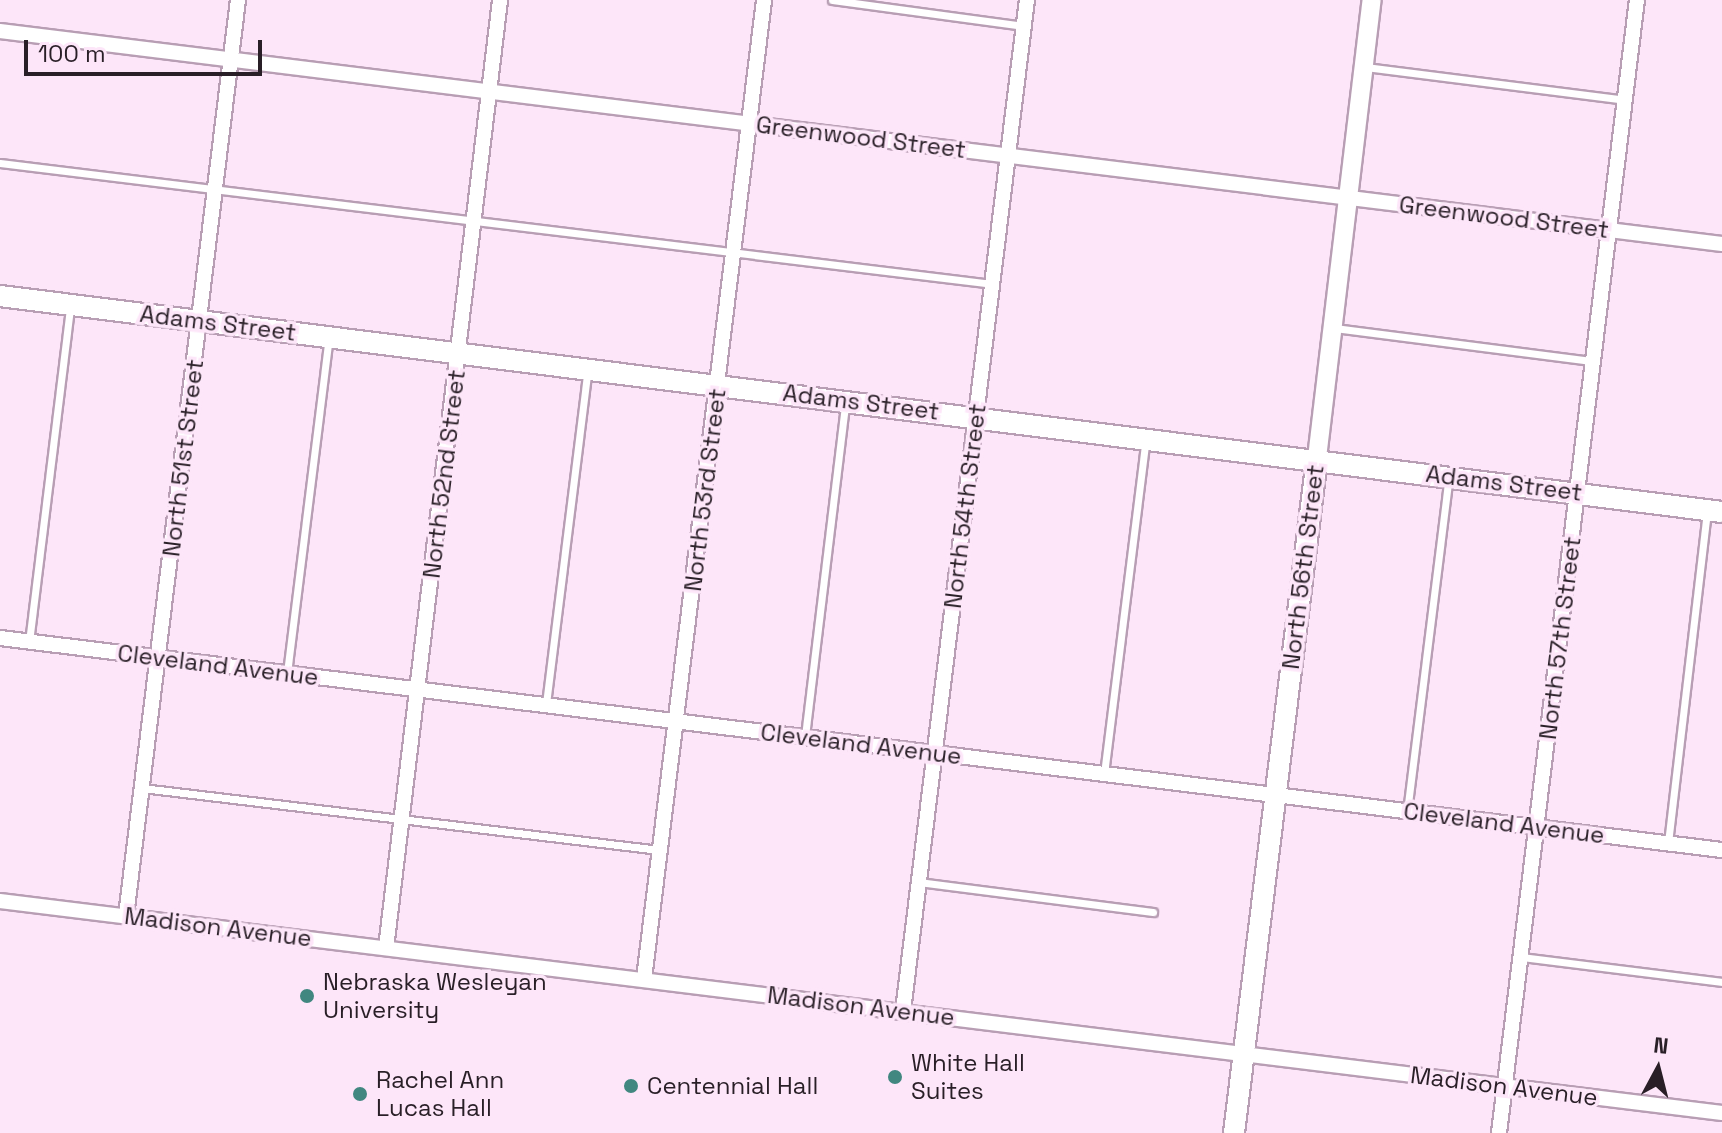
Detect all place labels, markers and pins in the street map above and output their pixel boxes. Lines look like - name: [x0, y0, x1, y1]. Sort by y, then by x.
- place label: Nebraska Wesleyan University: [323, 968, 547, 1024]
- marker: Nebraska Wesleyan University: [298, 987, 316, 1005]
- place label: White Hall Suites: [911, 1049, 1025, 1105]
- place label: Rachel Ann Lucas Hall: [376, 1066, 504, 1122]
- marker: White Hall Suites: [886, 1068, 904, 1086]
- place label: Centennial Hall: [647, 1072, 818, 1100]
- marker: Centennial Hall: [622, 1077, 640, 1095]
- marker: Rachel Ann Lucas Hall: [351, 1085, 369, 1103]

